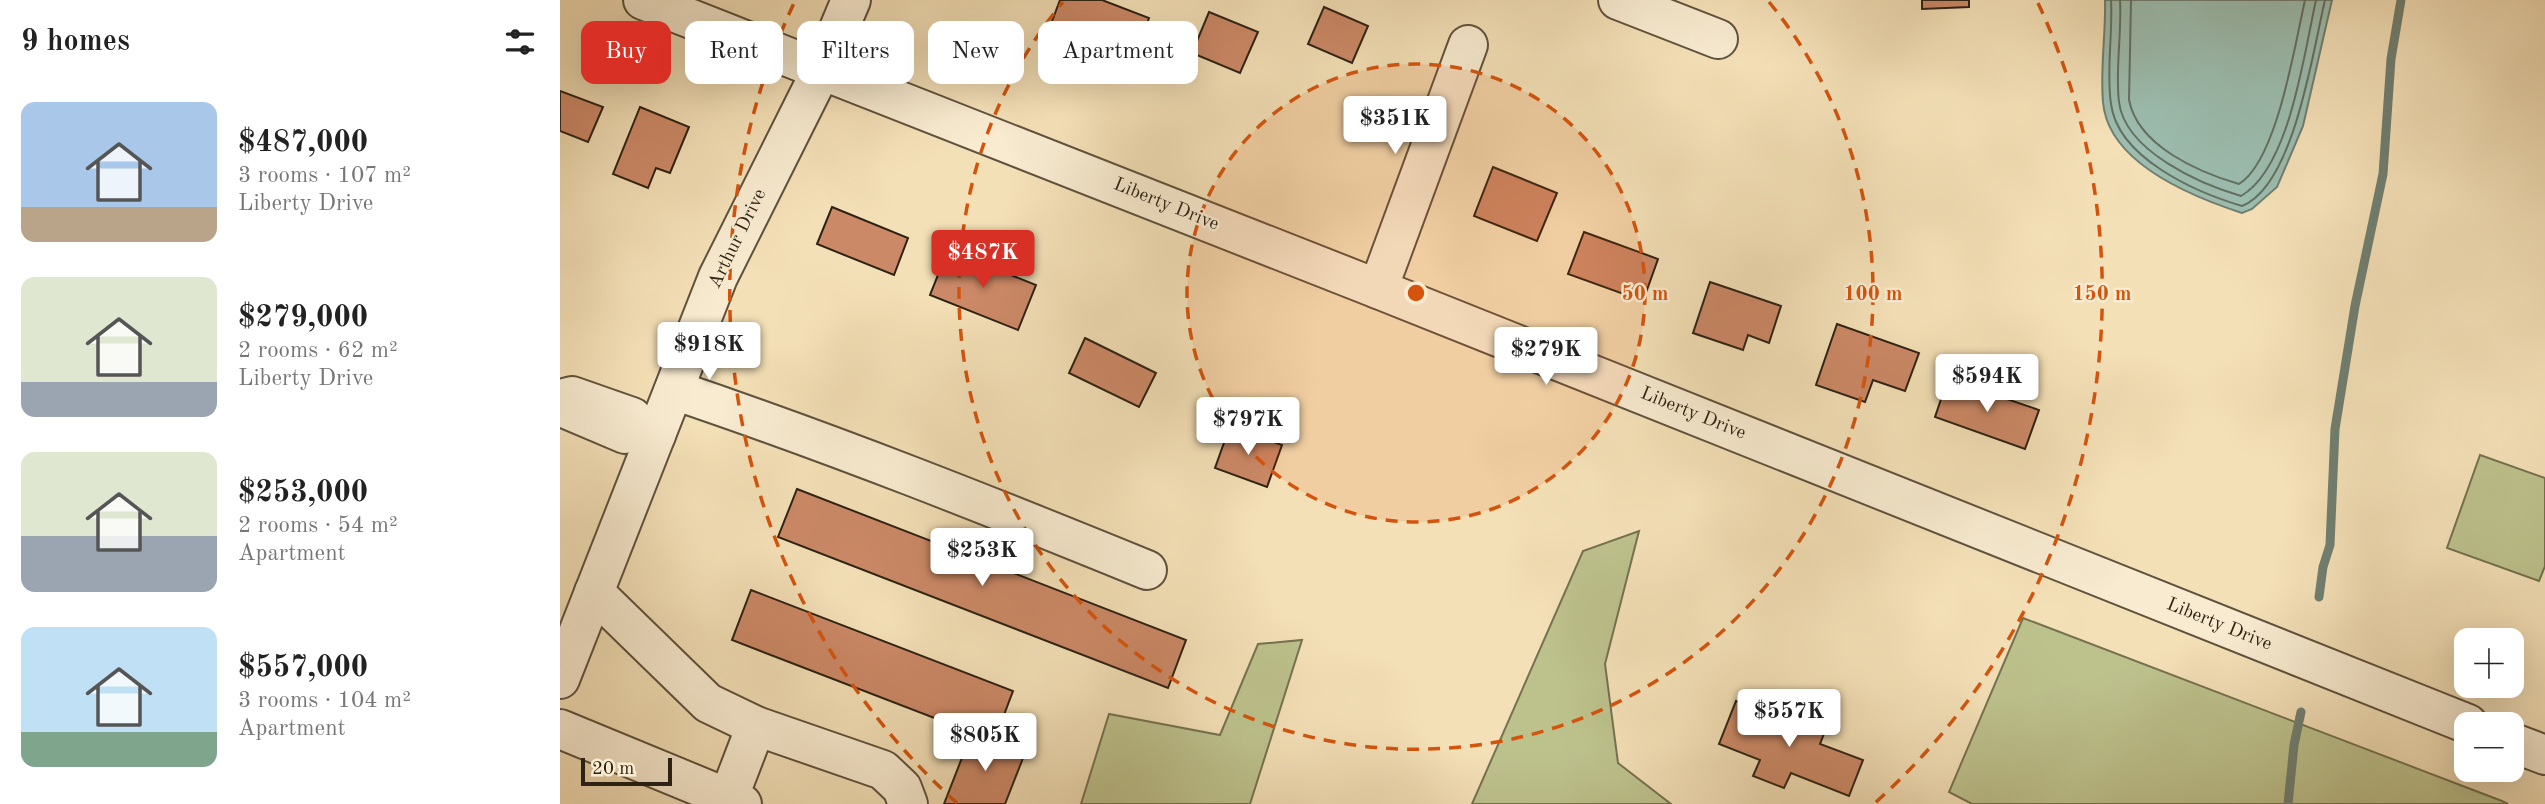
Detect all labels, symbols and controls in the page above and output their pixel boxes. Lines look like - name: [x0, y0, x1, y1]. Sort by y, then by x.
- chip: Buy: [581, 21, 671, 84]
- chip: Rent: [685, 21, 783, 84]
- chip: Filters: [797, 21, 914, 84]
- chip: New: [928, 21, 1024, 84]
- chip: Apartment: [1038, 21, 1198, 84]
- icon: filters: [501, 23, 539, 61]
- text: 9 homes: [21, 27, 130, 57]
- pin: $351K: [1346, 96, 1444, 156]
- text: $351K: [1359, 107, 1431, 130]
- text: $487,000: [238, 128, 368, 158]
- icon: home: [77, 130, 161, 214]
- text: 3 rooms · 107 m²: [238, 164, 411, 187]
- street label: Liberty Drive: [1111, 175, 1221, 235]
- street label: Arthur Drive: [706, 186, 770, 292]
- text: Liberty Drive: [238, 192, 373, 215]
- pin: $487K: [934, 230, 1032, 290]
- text: $487K: [947, 241, 1019, 264]
- centre of rings: [1404, 281, 1428, 305]
- text: 50 m: [1621, 284, 1669, 305]
- text: 100 m: [1843, 284, 1903, 305]
- text: 150 m: [2072, 284, 2132, 305]
- text: $279,000: [238, 303, 368, 333]
- icon: home: [77, 305, 161, 389]
- pin: $918K: [660, 322, 758, 382]
- pin: $279K: [1497, 328, 1595, 387]
- text: $918K: [673, 333, 745, 356]
- text: $279K: [1510, 338, 1582, 361]
- text: 2 rooms · 62 m²: [238, 339, 398, 362]
- pin: $594K: [1938, 354, 2036, 414]
- text: $594K: [1951, 365, 2023, 388]
- text: Liberty Drive: [238, 367, 373, 390]
- street label: Liberty Drive: [1638, 384, 1748, 444]
- pin: $797K: [1199, 398, 1297, 457]
- text: $797K: [1212, 408, 1284, 431]
- text: $253,000: [238, 478, 368, 508]
- icon: home: [77, 480, 161, 564]
- text: 2 rooms · 54 m²: [238, 514, 398, 537]
- pin: $253K: [933, 528, 1031, 588]
- text: $253K: [946, 539, 1018, 562]
- text: Apartment: [238, 542, 346, 565]
- street label: Liberty Drive: [2164, 595, 2274, 655]
- map controls: [2454, 628, 2524, 782]
- button: +: [2454, 628, 2524, 698]
- text: $557,000: [238, 653, 368, 683]
- icon: home: [77, 655, 161, 739]
- text: 3 rooms · 104 m²: [238, 689, 411, 712]
- pin: $557K: [1740, 690, 1838, 749]
- text: $557K: [1753, 700, 1825, 723]
- button: −: [2454, 712, 2524, 782]
- pin: $805K: [936, 714, 1034, 773]
- text: Apartment: [238, 717, 346, 740]
- text: $805K: [949, 724, 1021, 747]
- scale bar: [581, 755, 672, 787]
- text: 20 m: [592, 760, 634, 779]

